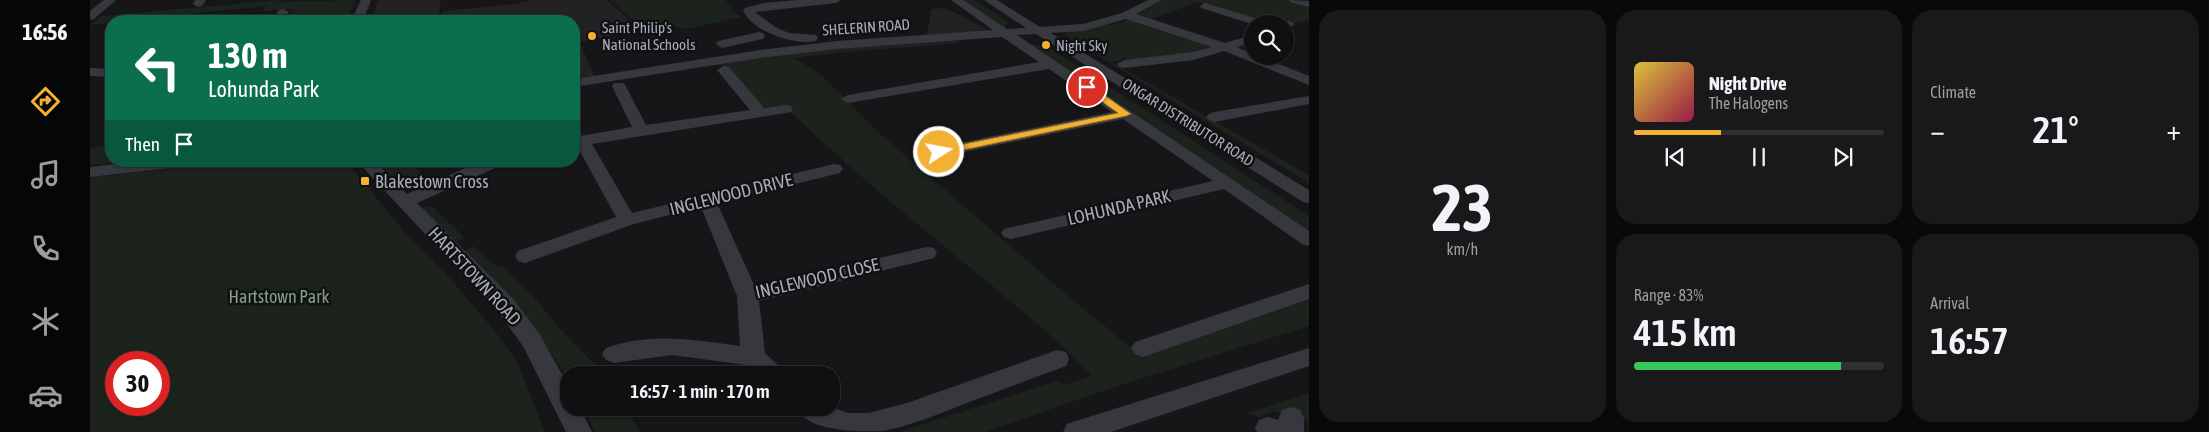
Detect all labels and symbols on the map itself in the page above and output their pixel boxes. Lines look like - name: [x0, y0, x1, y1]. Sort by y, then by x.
- street label: SHELERIN ROAD: [822, 15, 910, 39]
- place label: Saint Philip's National Schools: [602, 19, 695, 53]
- marker: Saint Philip's National Schools: [586, 30, 598, 42]
- place label: Night Sky: [1056, 37, 1107, 54]
- marker: Night Sky: [1040, 39, 1052, 51]
- pin: [1066, 66, 1108, 108]
- street label: ONGAR DISTRIBUTOR ROAD: [1119, 75, 1257, 169]
- position arrow: [912, 125, 964, 177]
- street label: INGLEWOOD DRIVE: [667, 168, 795, 219]
- place label: Blakestown Cross: [375, 171, 489, 192]
- marker: Blakestown Cross: [359, 175, 371, 187]
- street label: LOHUNDA PARK: [1066, 185, 1173, 229]
- street label: HARTSTOWN ROAD: [424, 223, 526, 329]
- street label: INGLEWOOD CLOSE: [753, 253, 881, 302]
- park label: Hartstown Park: [229, 286, 329, 307]
- speed limit sign: 30: [105, 351, 170, 416]

